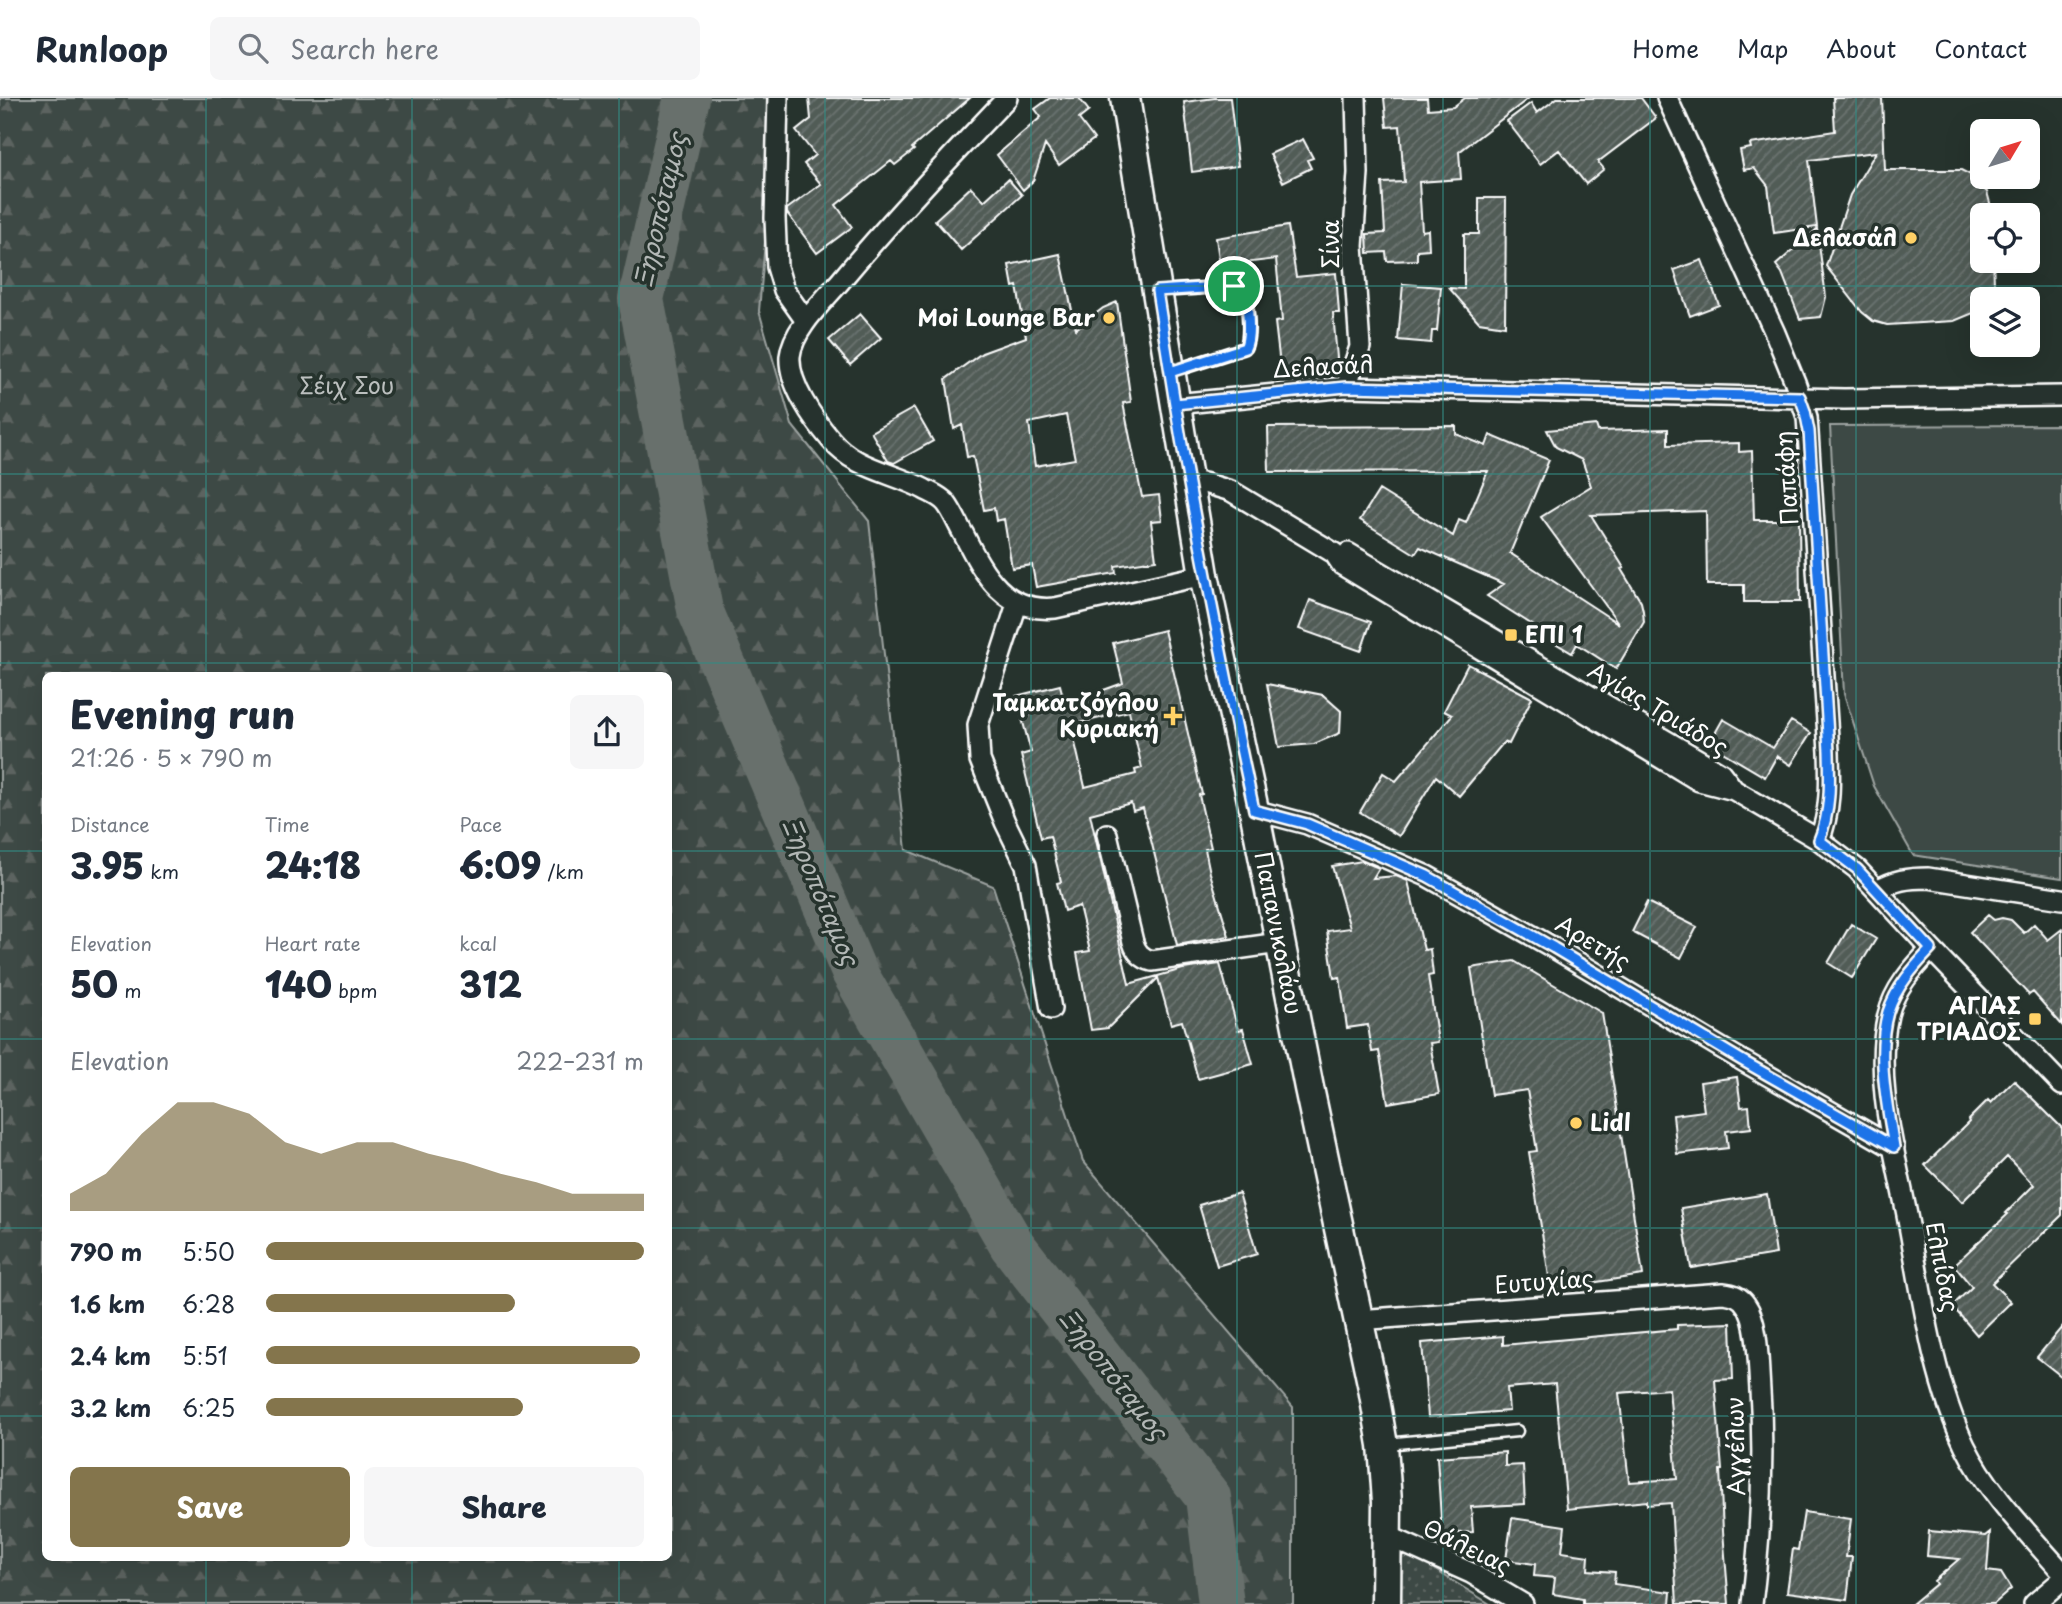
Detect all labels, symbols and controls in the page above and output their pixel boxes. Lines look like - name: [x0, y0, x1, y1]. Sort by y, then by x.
- search box: [210, 17, 700, 80]
- text: Runloop: [35, 23, 168, 73]
- icon: search: [234, 29, 272, 67]
- text: Search here: [290, 29, 439, 68]
- text: Home: [1632, 30, 1699, 66]
- text: Map: [1737, 30, 1788, 66]
- text: About: [1826, 30, 1896, 66]
- text: Contact: [1934, 30, 2027, 66]
- north arrow: [1970, 119, 2040, 189]
- map controls: [1970, 119, 2040, 357]
- water label: Ξηροπόταμος: [624, 127, 695, 290]
- button: locate: [1970, 203, 2040, 273]
- place label: Δελασάλ: [1792, 219, 1897, 254]
- street label: Σίνα: [1312, 220, 1347, 268]
- marker: Δελασάλ: [1903, 230, 1919, 246]
- pin: [1204, 256, 1264, 316]
- icon: arrive: [1215, 267, 1253, 305]
- button: layers: [1970, 287, 2040, 357]
- place label: Moi Lounge Bar: [917, 299, 1095, 334]
- marker: Moi Lounge Bar: [1101, 310, 1117, 326]
- street label: Δελασάλ: [1272, 345, 1374, 386]
- park label: Σέιχ Σου: [300, 367, 394, 402]
- street label: Παπάφη: [1765, 430, 1806, 526]
- place label: ΕΠΙ 1: [1525, 616, 1583, 651]
- marker: ΕΠΙ 1: [1503, 627, 1519, 643]
- street label: Αγίας Τριάδος: [1582, 652, 1736, 764]
- place label: Ταμκατζόγλου Κυριακή: [992, 684, 1159, 745]
- text: Evening run: [70, 685, 295, 742]
- button: share: [570, 695, 644, 769]
- marker: Ταμκατζόγλου Κυριακή: [1165, 708, 1181, 724]
- text: 21:26 · 5 × 790 m: [70, 740, 273, 775]
- text: Distance: [70, 810, 150, 838]
- text: Time: [265, 810, 310, 838]
- text: Pace: [459, 810, 502, 838]
- water label: Ξηροπόταμος: [775, 812, 870, 972]
- text: 3.95: [70, 838, 144, 891]
- text: 24:18: [265, 838, 361, 891]
- text: 6:09: [459, 838, 541, 891]
- street label: Παπανικολάου: [1247, 848, 1312, 1017]
- text: km: [144, 857, 179, 885]
- text: /km: [541, 857, 584, 885]
- street label: Αρετής: [1550, 906, 1638, 978]
- text: Elevation: [70, 929, 152, 957]
- text: Heart rate: [265, 929, 361, 957]
- text: kcal: [459, 929, 497, 957]
- text: 50: [70, 957, 118, 1010]
- text: 140: [265, 957, 332, 1010]
- text: 312: [459, 957, 522, 1010]
- text: m: [118, 976, 142, 1004]
- text: bpm: [332, 976, 378, 1004]
- place label: ΑΓΙΑΣ ΤΡΙΑΔΟΣ: [1916, 987, 2021, 1048]
- marker: ΑΓΙΑΣ ΤΡΙΑΔΟΣ: [2027, 1011, 2043, 1027]
- text: Elevation: [70, 1043, 169, 1078]
- text: 222–231 m: [516, 1043, 644, 1078]
- place label: Lidl: [1590, 1104, 1631, 1139]
- marker: Lidl: [1568, 1115, 1584, 1131]
- street label: Ελπίδας: [1918, 1218, 1969, 1315]
- text: 790 m: [70, 1234, 142, 1269]
- text: 5:50: [182, 1234, 235, 1269]
- street label: Ευτυχίας: [1493, 1260, 1595, 1301]
- text: 1.6 km: [70, 1286, 145, 1321]
- text: 6:28: [182, 1286, 235, 1321]
- water label: Ξηροπόταμος: [1052, 1301, 1178, 1448]
- text: 2.4 km: [70, 1338, 151, 1373]
- text: 5:51: [182, 1338, 228, 1373]
- text: 3.2 km: [70, 1390, 151, 1425]
- text: 6:25: [182, 1390, 235, 1425]
- street label: Αγγέλων: [1716, 1396, 1753, 1496]
- button: Save: [70, 1467, 350, 1547]
- button: Share: [364, 1467, 644, 1547]
- street label: Θάλειας: [1417, 1509, 1518, 1582]

